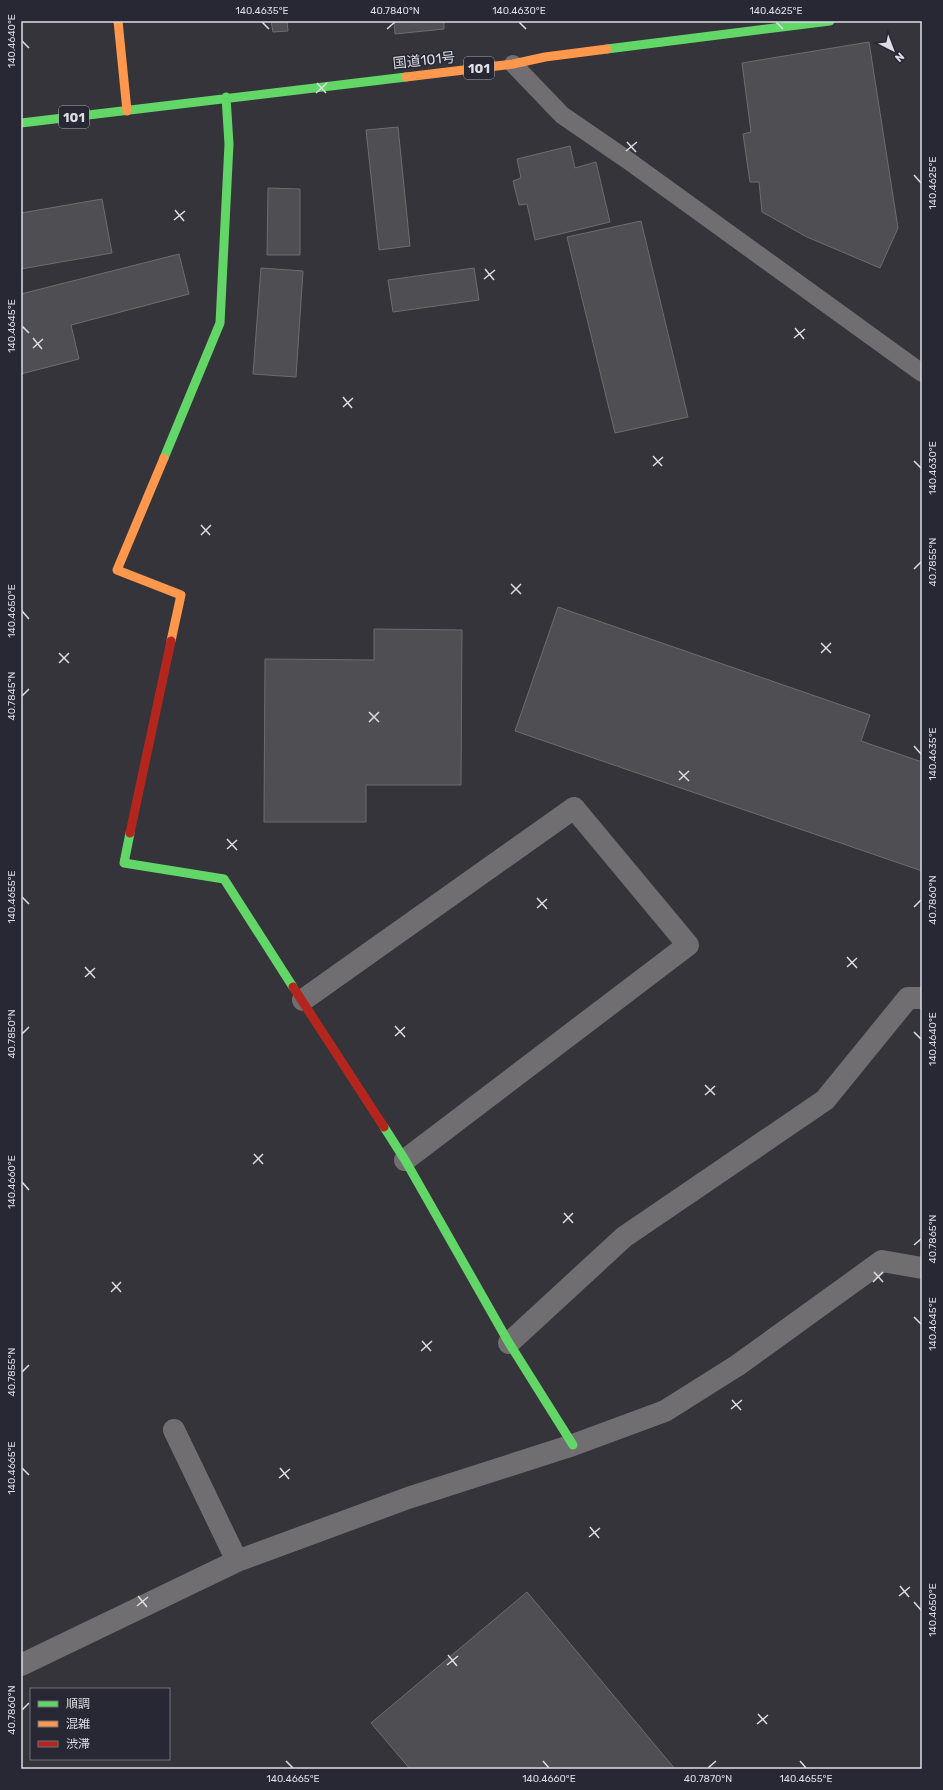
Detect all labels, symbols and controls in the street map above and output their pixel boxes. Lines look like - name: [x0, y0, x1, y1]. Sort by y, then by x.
- text: 140.4635°E: [235, 5, 289, 17]
- text: 40.7840°N: [370, 5, 420, 17]
- text: 140.4630°E: [492, 5, 546, 17]
- text: 140.4625°E: [749, 5, 803, 17]
- text: 140.4640°E: [6, 14, 18, 68]
- north arrow: [873, 30, 913, 70]
- street label: 国道101号: [392, 49, 456, 72]
- text: N: [892, 50, 907, 65]
- road number: 101: [464, 57, 494, 79]
- road number: 101: [59, 106, 89, 128]
- text: 140.4625°E: [927, 156, 939, 210]
- text: 140.4645°E: [6, 299, 18, 353]
- text: 140.4630°E: [927, 441, 939, 495]
- text: 40.7855°N: [927, 538, 939, 586]
- text: 140.4650°E: [6, 584, 18, 638]
- text: 40.7845°N: [6, 671, 18, 721]
- text: 140.4635°E: [927, 727, 939, 781]
- text: 140.4655°E: [6, 870, 18, 924]
- text: 40.7860°N: [927, 875, 939, 925]
- text: 40.7850°N: [6, 1009, 18, 1059]
- text: 140.4640°E: [927, 1012, 939, 1066]
- text: 140.4660°E: [6, 1155, 18, 1209]
- text: 40.7865°N: [927, 1214, 939, 1263]
- text: 140.4645°E: [927, 1297, 939, 1351]
- text: 40.7855°N: [6, 1348, 18, 1396]
- text: 140.4665°E: [6, 1441, 18, 1495]
- text: 140.4650°E: [927, 1583, 939, 1637]
- text: 40.7860°N: [6, 1685, 18, 1735]
- legend: [30, 1688, 170, 1760]
- text: 順調: [66, 1697, 90, 1711]
- text: 混雑: [66, 1717, 90, 1731]
- text: 渋滞: [66, 1737, 90, 1751]
- text: 140.4665°E: [266, 1773, 320, 1785]
- text: 140.4660°E: [522, 1773, 576, 1785]
- text: 40.7870°N: [684, 1773, 732, 1785]
- text: 140.4655°E: [779, 1773, 833, 1785]

